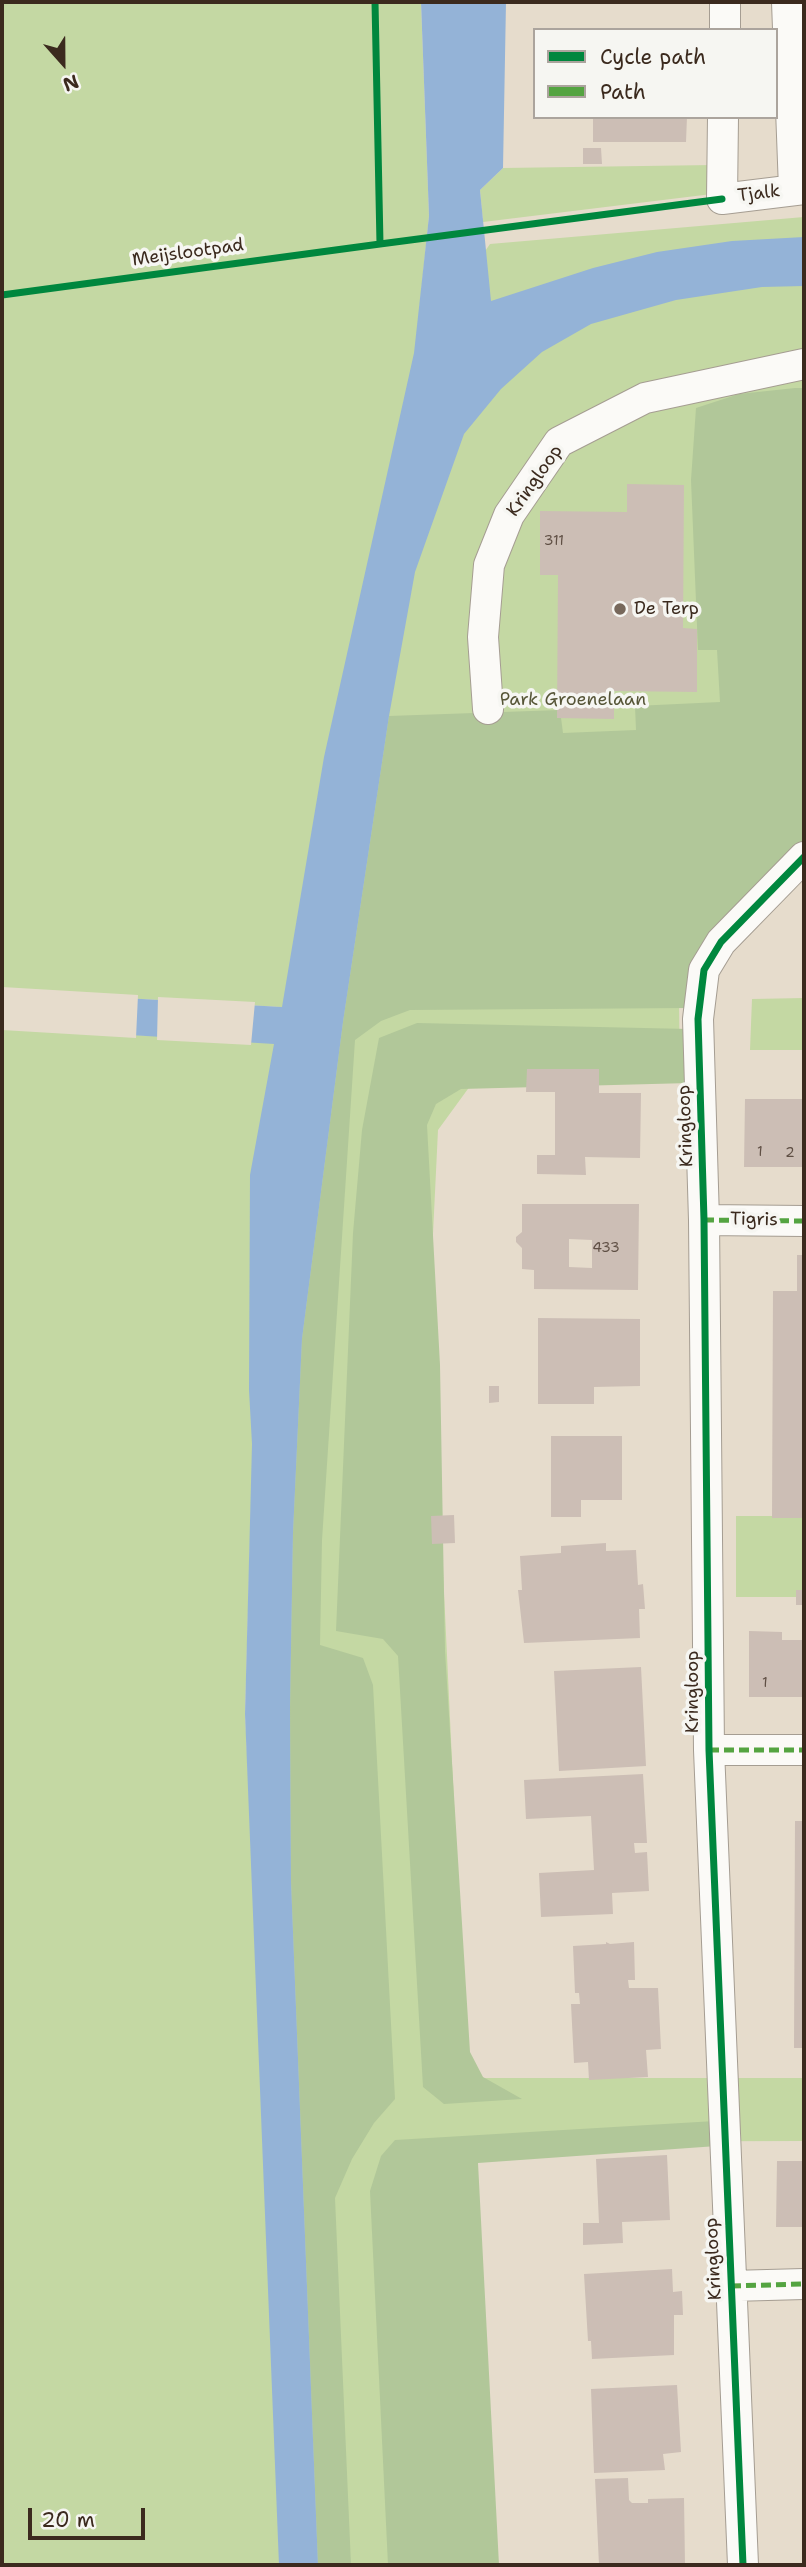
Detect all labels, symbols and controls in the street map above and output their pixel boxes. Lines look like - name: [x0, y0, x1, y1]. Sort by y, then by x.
- north arrow: [28, 28, 98, 98]
- legend: [533, 28, 778, 119]
- text: Cycle path: [600, 43, 706, 71]
- text: N: [59, 69, 82, 97]
- text: Path: [600, 78, 646, 106]
- street label: Tjalk: [736, 181, 782, 207]
- street label: Meijslootpad: [131, 234, 245, 272]
- street label: Kringloop: [502, 441, 568, 521]
- house number: 311: [544, 533, 564, 549]
- place label: De Terp: [634, 598, 699, 620]
- marker: De Terp: [612, 601, 628, 617]
- park label: Park Groenelaan: [500, 689, 646, 711]
- street label: Kringloop: [674, 1084, 698, 1168]
- house number: 1: [757, 1144, 763, 1160]
- house number: 2: [785, 1145, 795, 1161]
- street label: Tigris: [730, 1209, 778, 1231]
- house number: 433: [592, 1240, 620, 1256]
- street label: Kringloop: [682, 1651, 704, 1733]
- house number: 1: [762, 1675, 768, 1691]
- street label: Kringloop: [701, 2217, 727, 2301]
- scale bar: [32, 2494, 149, 2538]
- text: 20 m: [41, 2506, 95, 2534]

